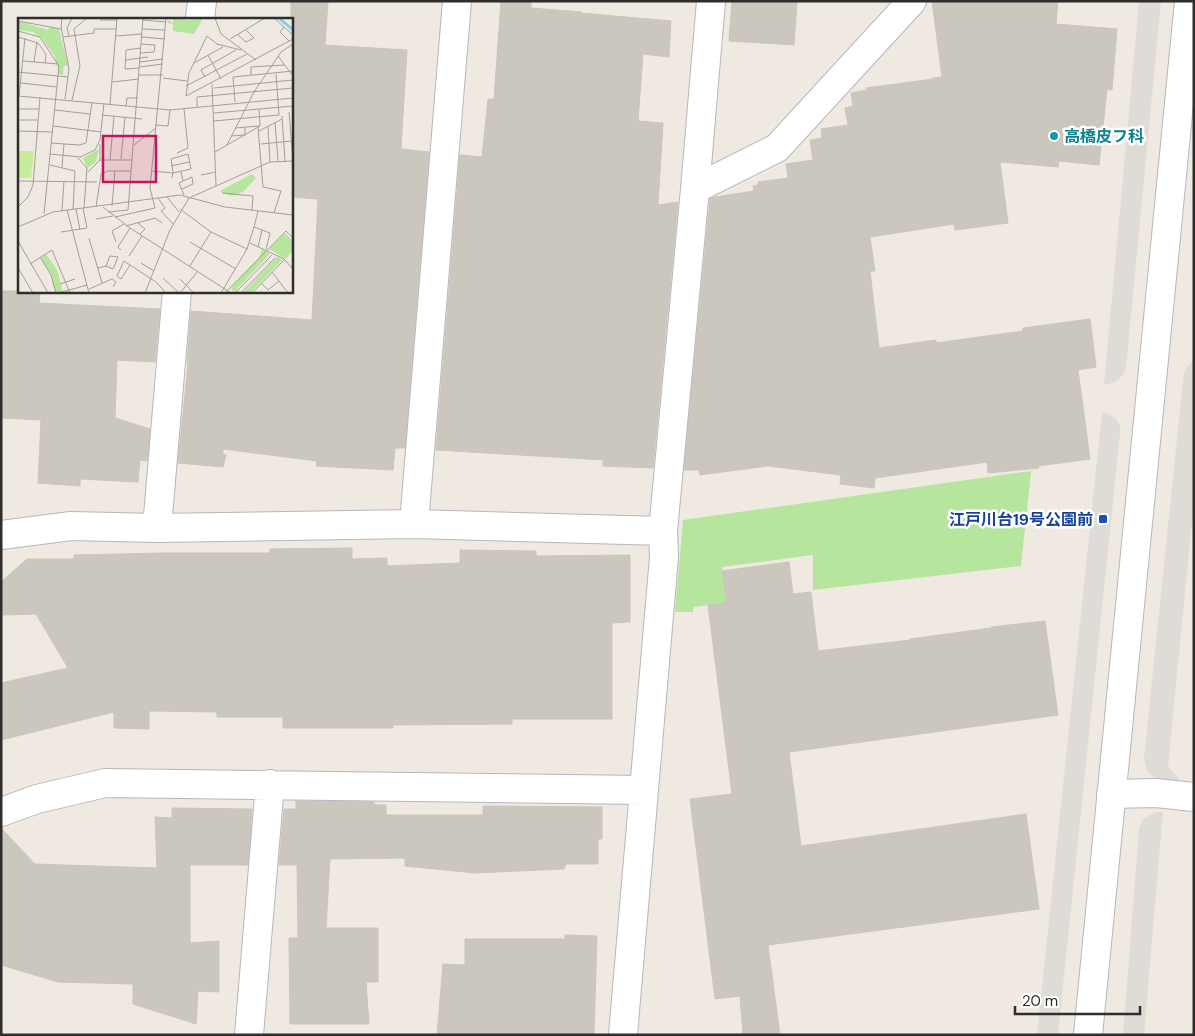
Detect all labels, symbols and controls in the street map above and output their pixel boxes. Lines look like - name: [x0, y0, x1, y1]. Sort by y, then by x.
- inset map: [18, 18, 292, 292]
- place label: 高橋皮フ科: [1064, 126, 1144, 147]
- marker: 高橋皮フ科: [1048, 130, 1060, 142]
- place label: 江戸川台19号公園前: [949, 509, 1093, 530]
- marker: 江戸川台19号公園前: [1097, 513, 1109, 525]
- scale bar: [1015, 984, 1140, 1016]
- text: 20 m: [1022, 991, 1058, 1011]

